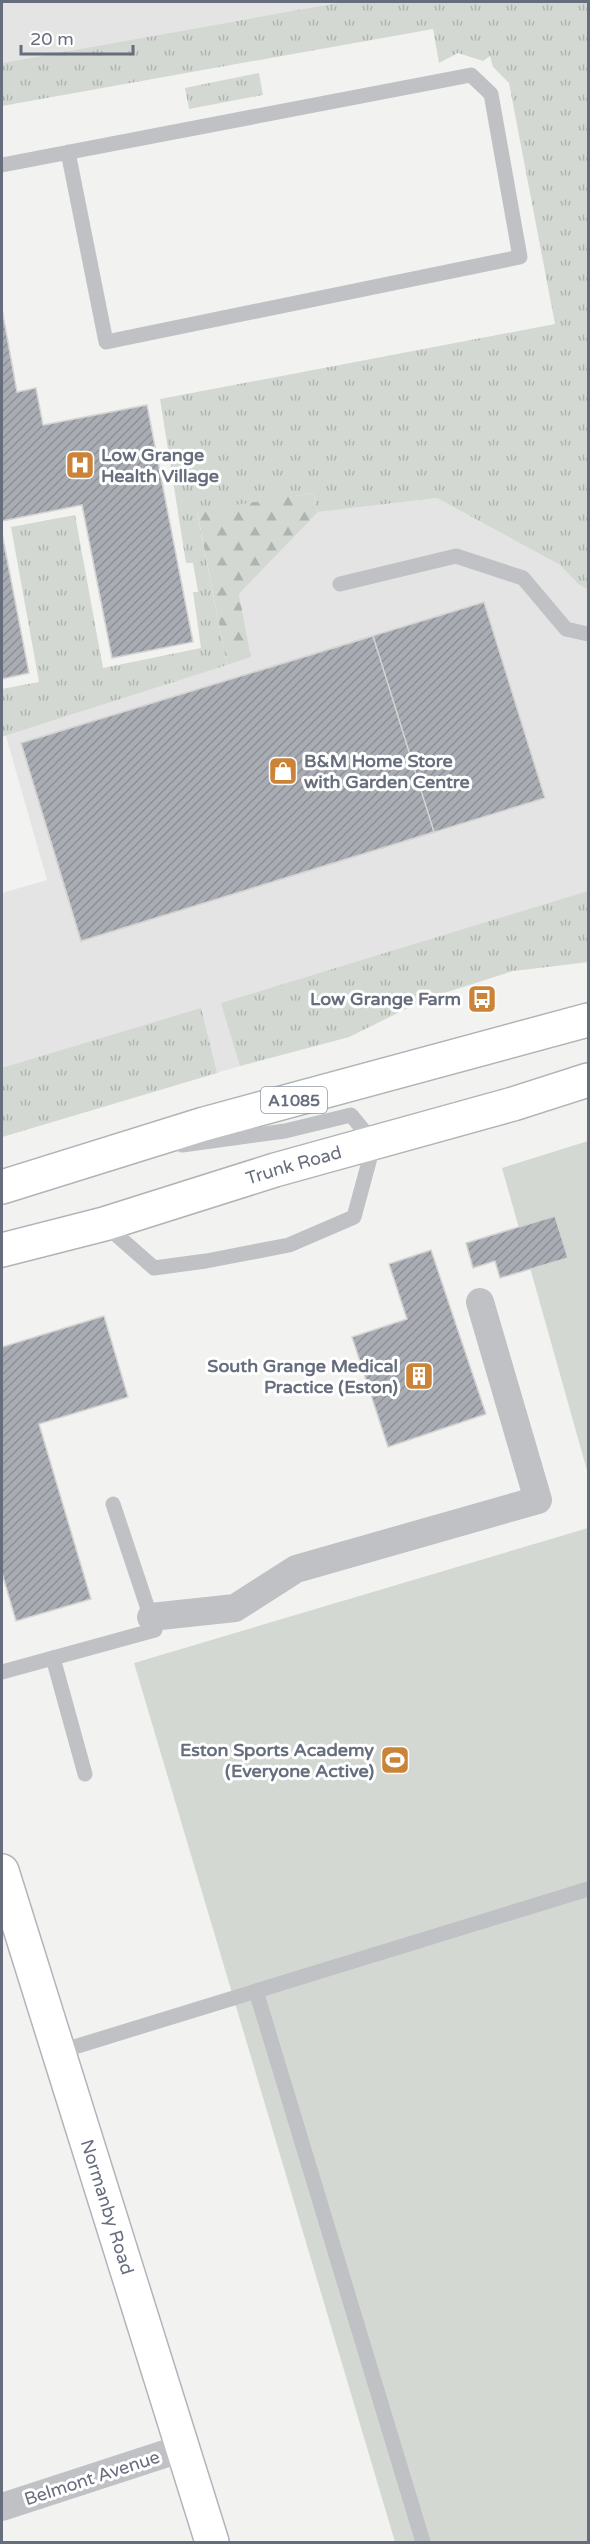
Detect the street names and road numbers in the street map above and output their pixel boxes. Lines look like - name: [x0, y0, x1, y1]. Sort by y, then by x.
- road number: A1085: [261, 1087, 327, 1113]
- street label: Trunk Road: [243, 1141, 344, 1189]
- street label: Normanby Road: [76, 2137, 139, 2277]
- street label: Belmont Avenue: [21, 2446, 163, 2510]

